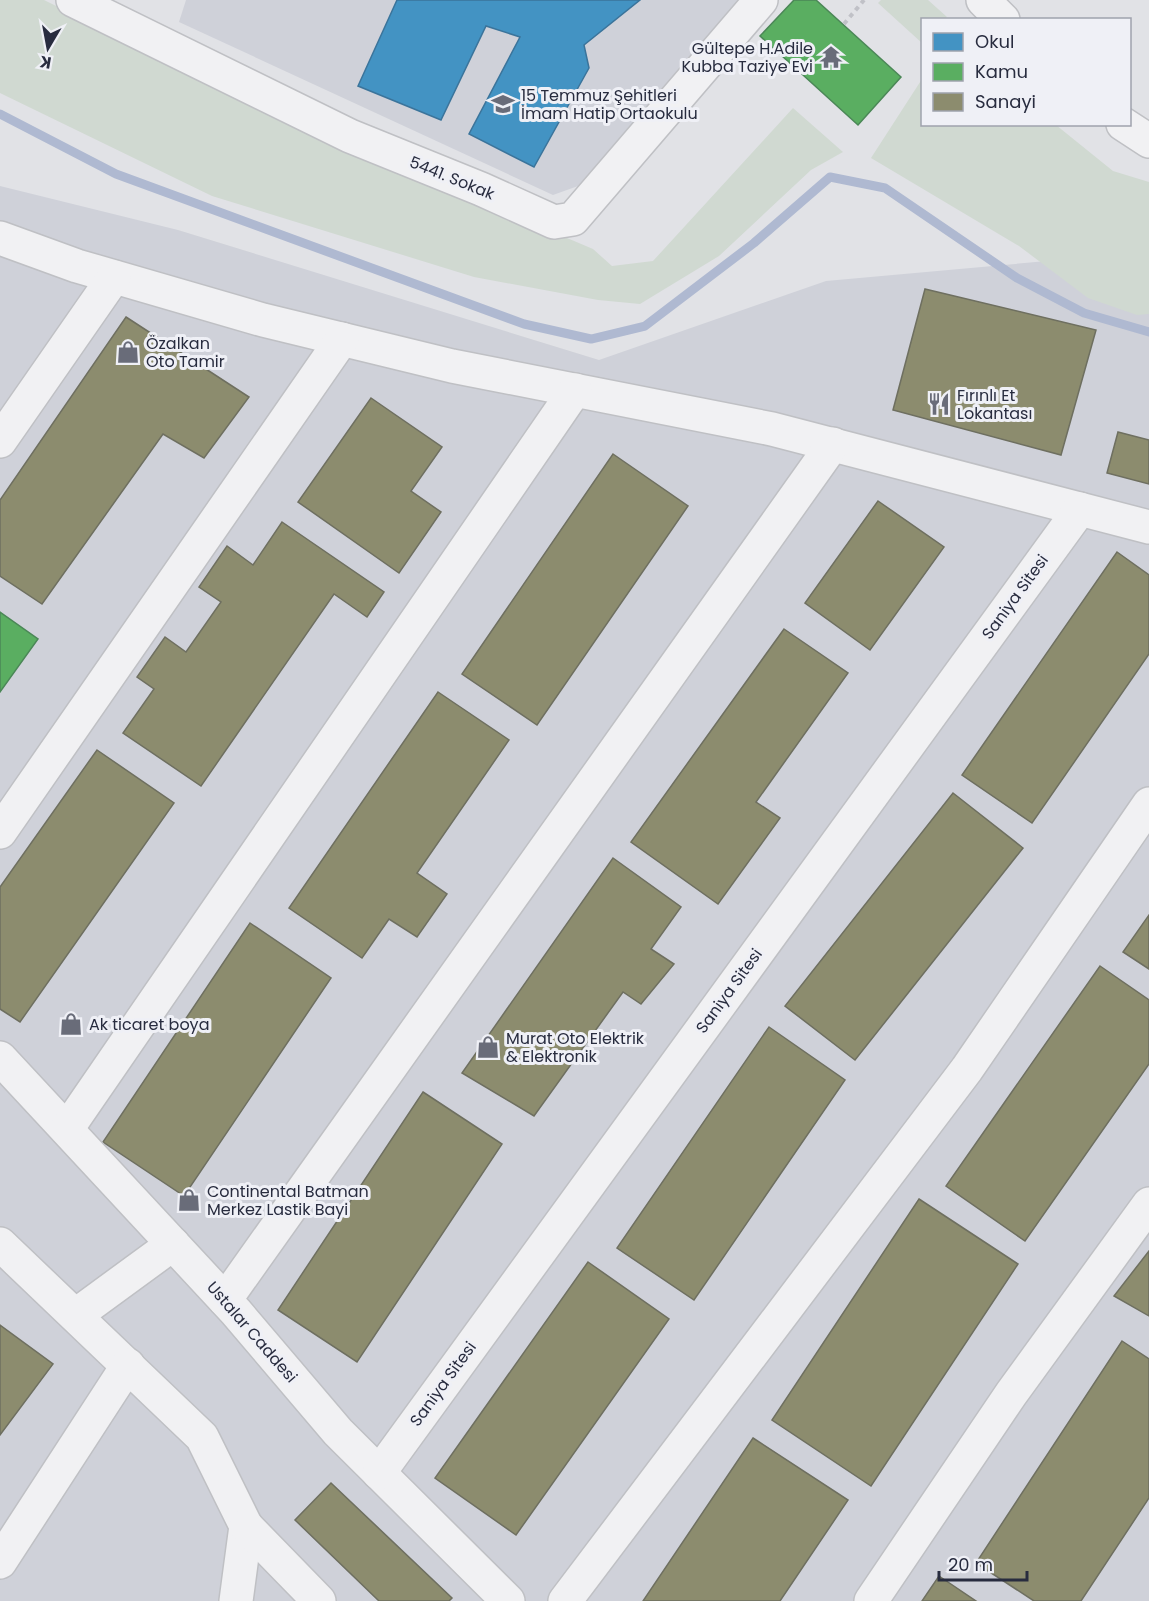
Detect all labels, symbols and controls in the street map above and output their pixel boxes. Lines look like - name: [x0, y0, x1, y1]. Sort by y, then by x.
- north arrow: [18, 18, 78, 78]
- legend: [921, 18, 1131, 126]
- text: Okul: [975, 29, 1014, 54]
- place label: Gültepe H.Adile Kubba Taziye Evi: [681, 37, 813, 78]
- temple icon: Gültepe H.Adile Kubba Taziye Evi: [818, 44, 844, 70]
- text: K: [38, 50, 53, 75]
- text: Kamu: [975, 59, 1028, 84]
- place label: 15 Temmuz Şehitleri İmam Hatip Ortaokulu: [521, 84, 698, 125]
- text: Sanayi: [975, 89, 1036, 114]
- school or university icon: 15 Temmuz Şehitleri İmam Hatip Ortaokulu: [490, 91, 516, 117]
- street label: 5441. Sokak: [406, 151, 499, 206]
- place label: Özalkan Oto Tamir: [146, 332, 225, 373]
- shop icon: Özalkan Oto Tamir: [115, 339, 141, 365]
- place label: Fırınlı Et Lokantası: [957, 384, 1032, 425]
- restaurant icon: Fırınlı Et Lokantası: [926, 391, 952, 417]
- street label: Saniya Sitesi: [976, 550, 1054, 644]
- street label: Saniya Sitesi: [690, 944, 768, 1038]
- shop icon: Ak ticaret boya: [58, 1011, 84, 1037]
- place label: Ak ticaret boya: [89, 1013, 209, 1036]
- place label: Murat Oto Elektrik & Elektronik: [506, 1027, 645, 1068]
- shop icon: Murat Oto Elektrik & Elektronik: [475, 1034, 501, 1060]
- place label: Continental Batman Merkez Lastik Bayi: [207, 1180, 369, 1221]
- shop icon: Continental Batman Merkez Lastik Bayi: [176, 1187, 202, 1213]
- street label: Ustalar Caddesi: [201, 1276, 303, 1388]
- street label: Saniya Sitesi: [404, 1337, 482, 1431]
- scale bar: [939, 1544, 1028, 1582]
- text: 20 m: [948, 1552, 993, 1577]

